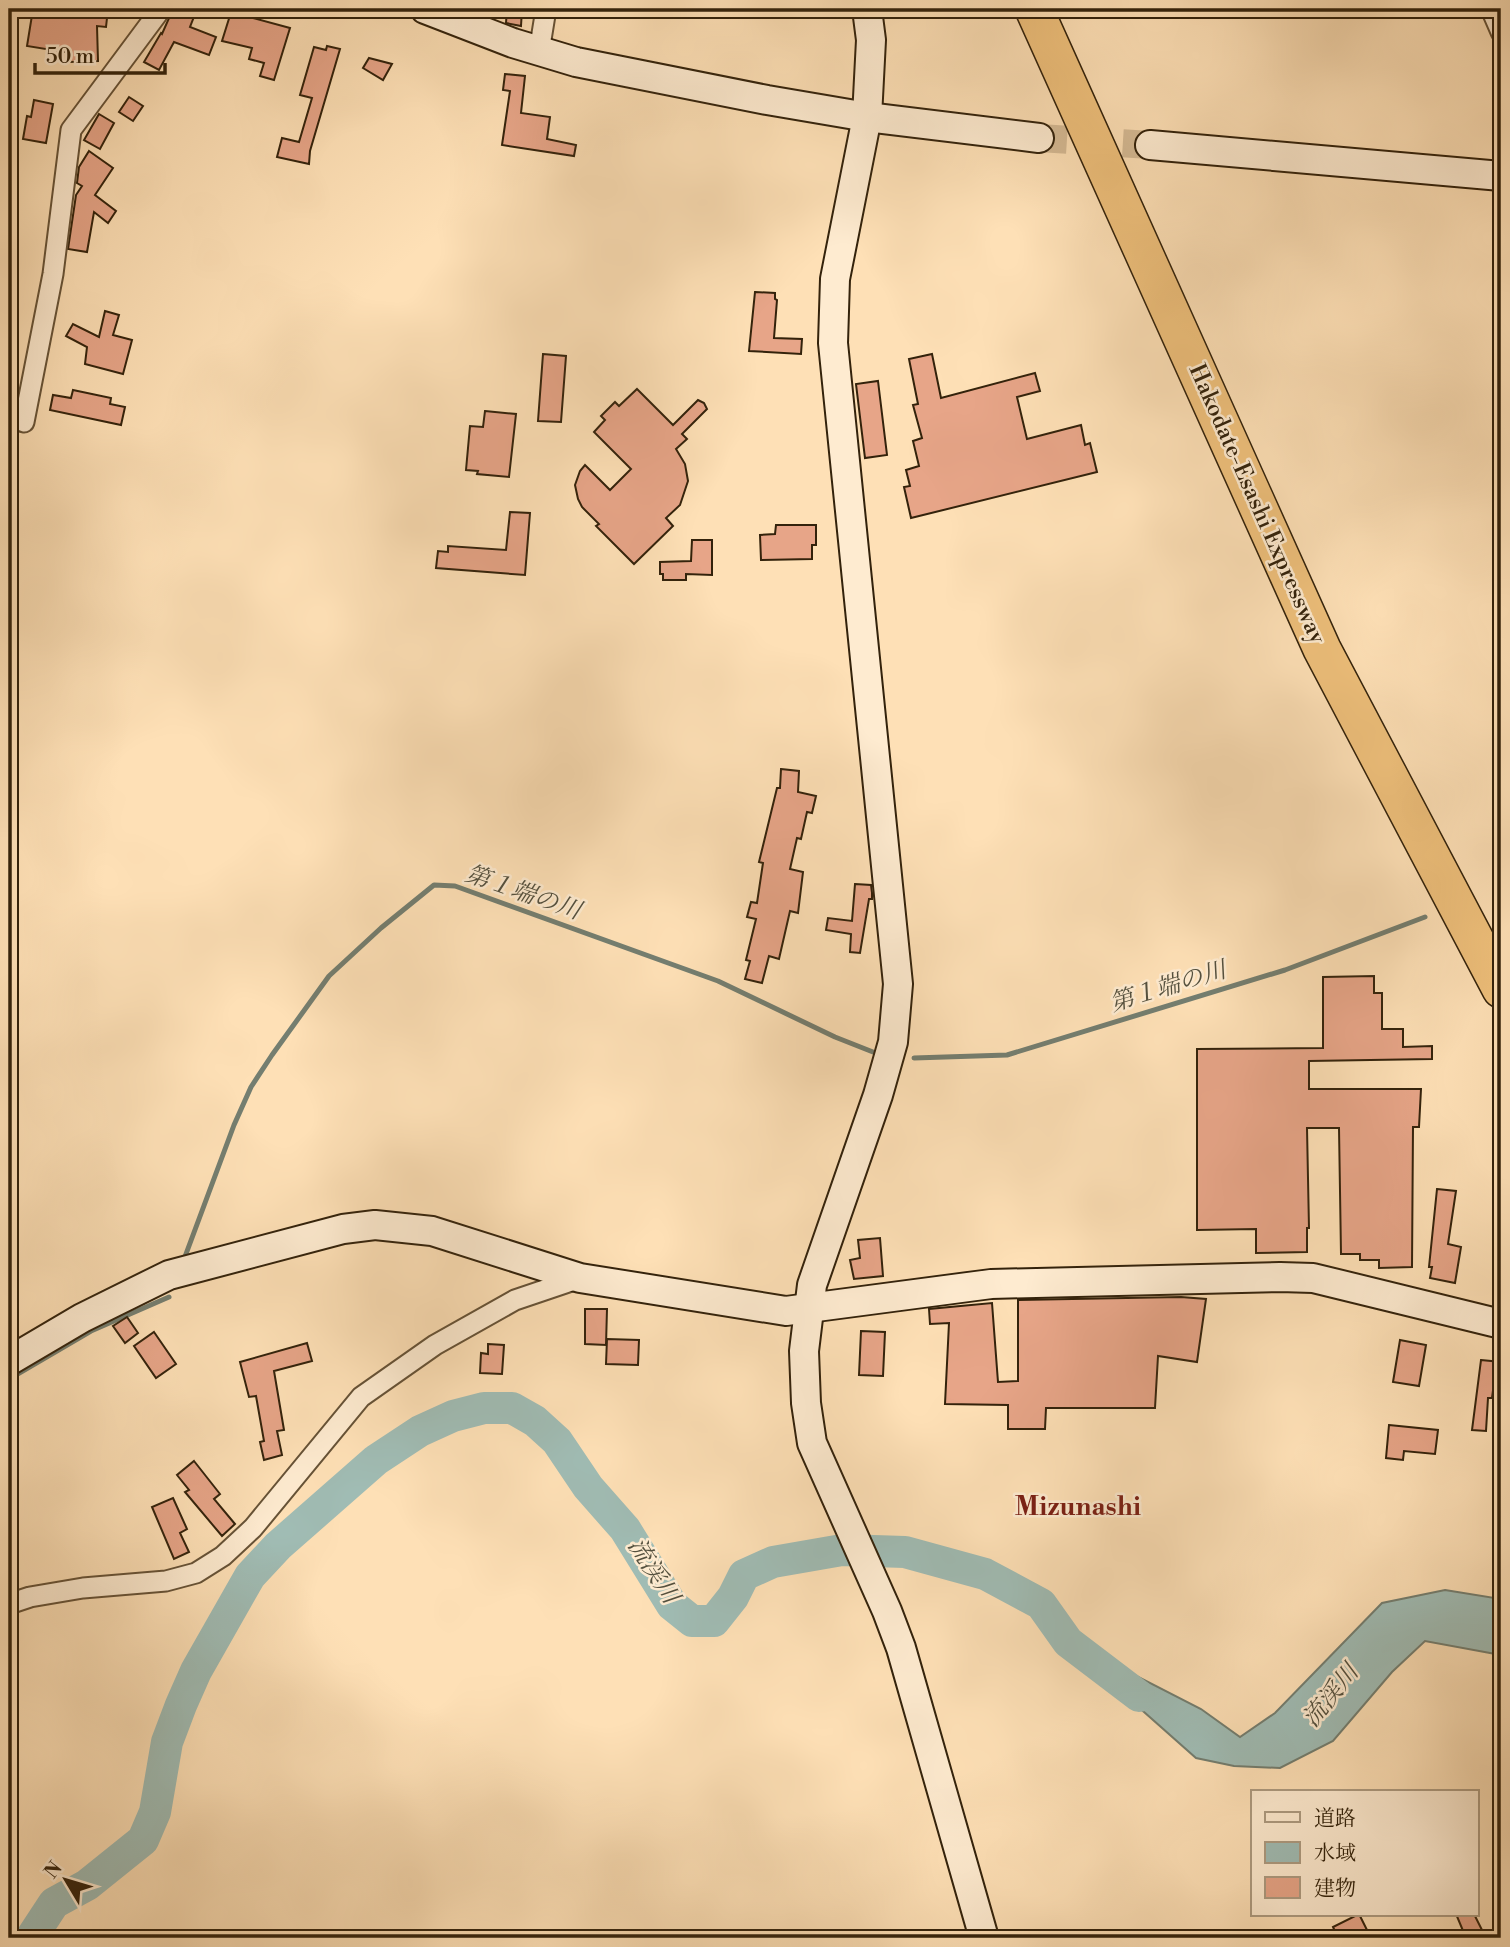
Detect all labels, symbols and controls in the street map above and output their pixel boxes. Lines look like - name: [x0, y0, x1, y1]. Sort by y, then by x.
- scale bar: [35, 32, 164, 76]
- text: 50 m: [46, 44, 94, 70]
- street label: Hakodate-Esashi Expressway: [1183, 360, 1332, 649]
- water label: 第１端の川: [461, 859, 587, 928]
- water label: 第１端の川: [1106, 954, 1233, 1019]
- district label: Mizunashi: [1015, 1491, 1141, 1523]
- water label: 流渓川: [621, 1533, 687, 1612]
- water label: 流渓川: [1297, 1656, 1367, 1733]
- legend: [1251, 1790, 1478, 1916]
- text: 道路: [1314, 1806, 1356, 1832]
- text: 水域: [1314, 1841, 1356, 1867]
- north arrow: [32, 1846, 102, 1916]
- text: N: [39, 1857, 67, 1883]
- text: 建物: [1314, 1876, 1356, 1902]

